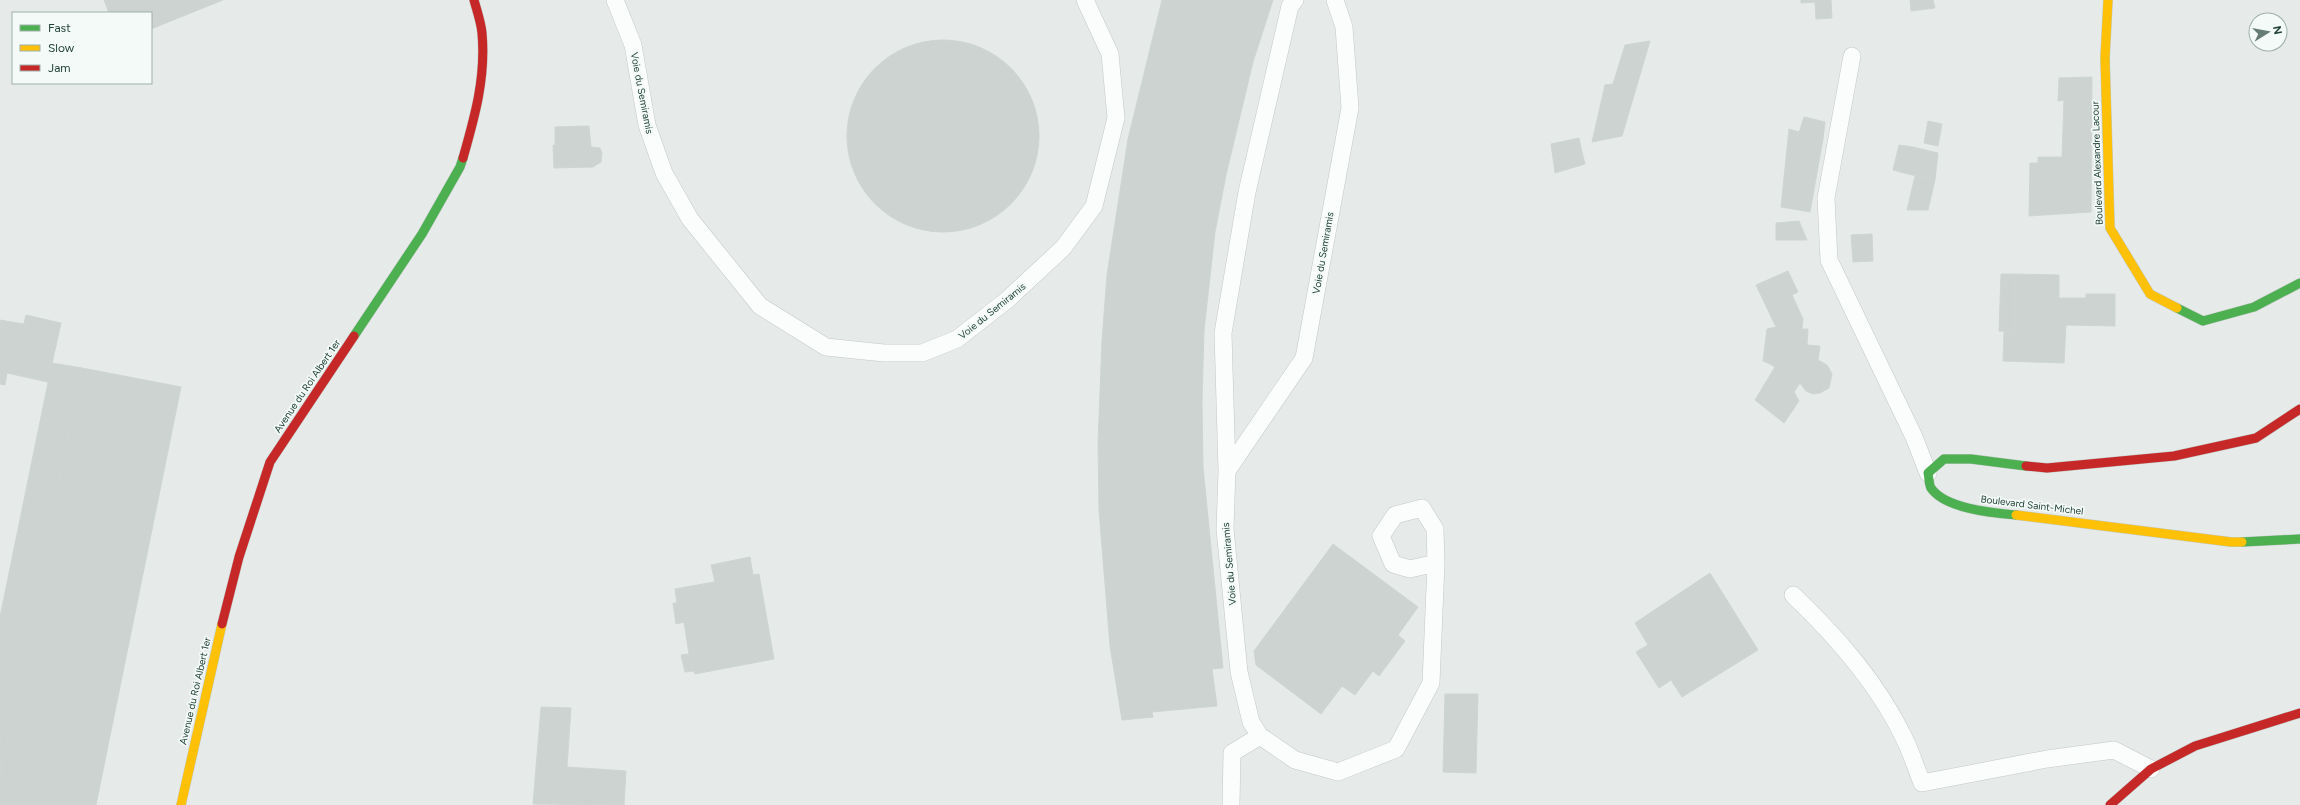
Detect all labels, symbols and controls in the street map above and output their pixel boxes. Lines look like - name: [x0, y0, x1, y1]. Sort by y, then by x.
- legend: [12, 12, 152, 84]
- north arrow: [2248, 12, 2288, 52]
- text: Fast: [48, 21, 71, 35]
- text: N: [2270, 25, 2285, 36]
- text: Slow: [48, 41, 75, 55]
- street label: Voie du Semiramis: [628, 51, 656, 135]
- text: Jam: [48, 61, 71, 75]
- street label: Boulevard Alexandre Lacour: [2088, 100, 2106, 225]
- street label: Voie du Semiramis: [1309, 211, 1337, 295]
- street label: Voie du Semiramis: [956, 280, 1029, 342]
- street label: Avenue du Roi Albert 1er: [271, 336, 343, 435]
- street label: Boulevard Saint-Michel: [1980, 492, 2084, 518]
- street label: Voie du Semiramis: [1219, 522, 1239, 606]
- street label: Avenue du Roi Albert 1er: [176, 635, 214, 746]

